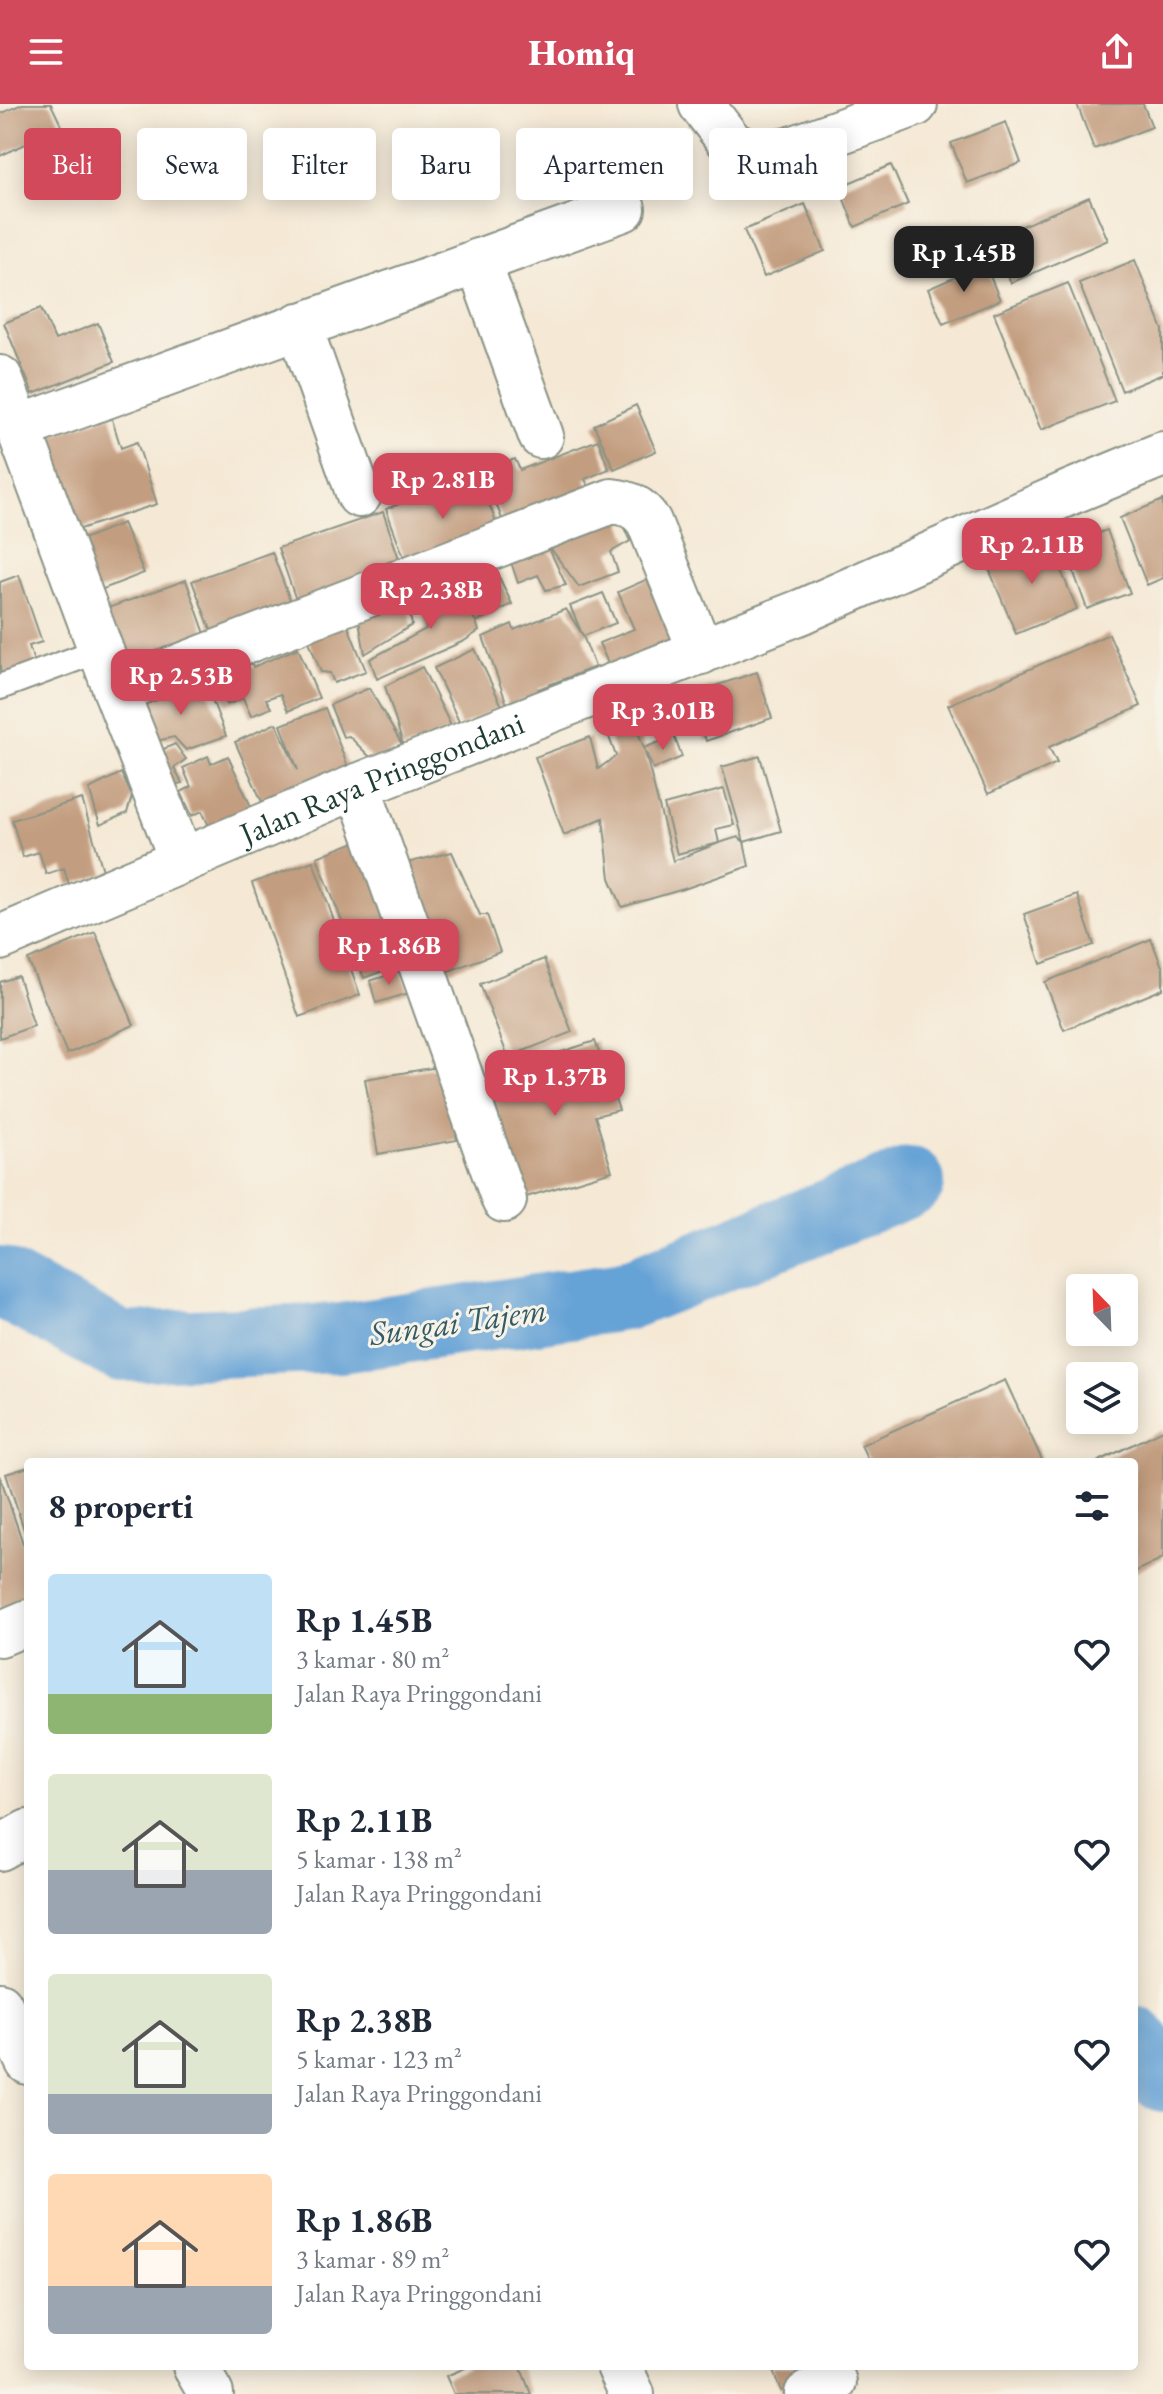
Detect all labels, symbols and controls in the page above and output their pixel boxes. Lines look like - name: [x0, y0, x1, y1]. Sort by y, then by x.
- text: Homiq: [528, 29, 635, 76]
- icon: menu: [24, 30, 68, 74]
- icon: share: [1095, 30, 1139, 74]
- chip: Beli: [24, 128, 121, 200]
- chip: Sewa: [137, 128, 247, 200]
- chip: Filter: [263, 128, 376, 200]
- chip: Baru: [392, 128, 500, 200]
- chip: Apartemen: [516, 128, 693, 200]
- chip: Rumah: [709, 128, 847, 200]
- pin: Rp 1.45B: [881, 226, 1047, 294]
- text: Rp 1.45B: [912, 235, 1016, 269]
- pin: Rp 2.81B: [360, 453, 526, 521]
- text: Rp 2.81B: [391, 462, 495, 496]
- pin: Rp 2.11B: [949, 518, 1115, 586]
- text: Rp 2.11B: [980, 527, 1084, 561]
- pin: Rp 2.38B: [348, 563, 514, 631]
- text: Rp 2.38B: [379, 572, 483, 606]
- pin: Rp 2.53B: [98, 649, 264, 717]
- text: Rp 2.53B: [129, 658, 233, 692]
- pin: Rp 3.01B: [580, 684, 746, 752]
- text: Rp 3.01B: [611, 693, 715, 727]
- street label: Jalan Raya Pringgondani: [231, 702, 530, 856]
- pin: Rp 1.86B: [306, 919, 472, 987]
- text: Rp 1.86B: [337, 928, 441, 962]
- pin: Rp 1.37B: [472, 1050, 638, 1118]
- text: Rp 1.37B: [503, 1059, 607, 1093]
- north arrow: [1066, 1274, 1138, 1346]
- map controls: [1066, 1274, 1138, 1434]
- water label: Sungai Tajem: [366, 1287, 549, 1355]
- button: layers: [1066, 1362, 1138, 1434]
- text: 8 properti: [48, 1484, 193, 1528]
- icon: filters: [1070, 1484, 1114, 1528]
- text: Rp 1.45B: [296, 1598, 432, 1642]
- icon: home: [112, 1606, 208, 1702]
- icon: heart: [1070, 1632, 1114, 1676]
- text: 3 kamar · 80 m²: [296, 1642, 449, 1676]
- text: Jalan Raya Pringgondani: [296, 1676, 542, 1710]
- text: Rp 2.11B: [296, 1798, 432, 1842]
- icon: home: [112, 1806, 208, 1902]
- icon: heart: [1070, 1832, 1114, 1876]
- text: 5 kamar · 138 m²: [296, 1842, 462, 1876]
- text: Jalan Raya Pringgondani: [296, 1876, 542, 1910]
- text: Rp 2.38B: [296, 1998, 432, 2042]
- icon: home: [112, 2006, 208, 2102]
- icon: heart: [1070, 2032, 1114, 2076]
- text: 5 kamar · 123 m²: [296, 2042, 462, 2076]
- text: Jalan Raya Pringgondani: [296, 2076, 542, 2110]
- text: Rp 1.86B: [296, 2198, 432, 2242]
- icon: home: [112, 2206, 208, 2302]
- icon: heart: [1070, 2232, 1114, 2276]
- text: 3 kamar · 89 m²: [296, 2242, 449, 2276]
- text: Jalan Raya Pringgondani: [296, 2276, 542, 2310]

